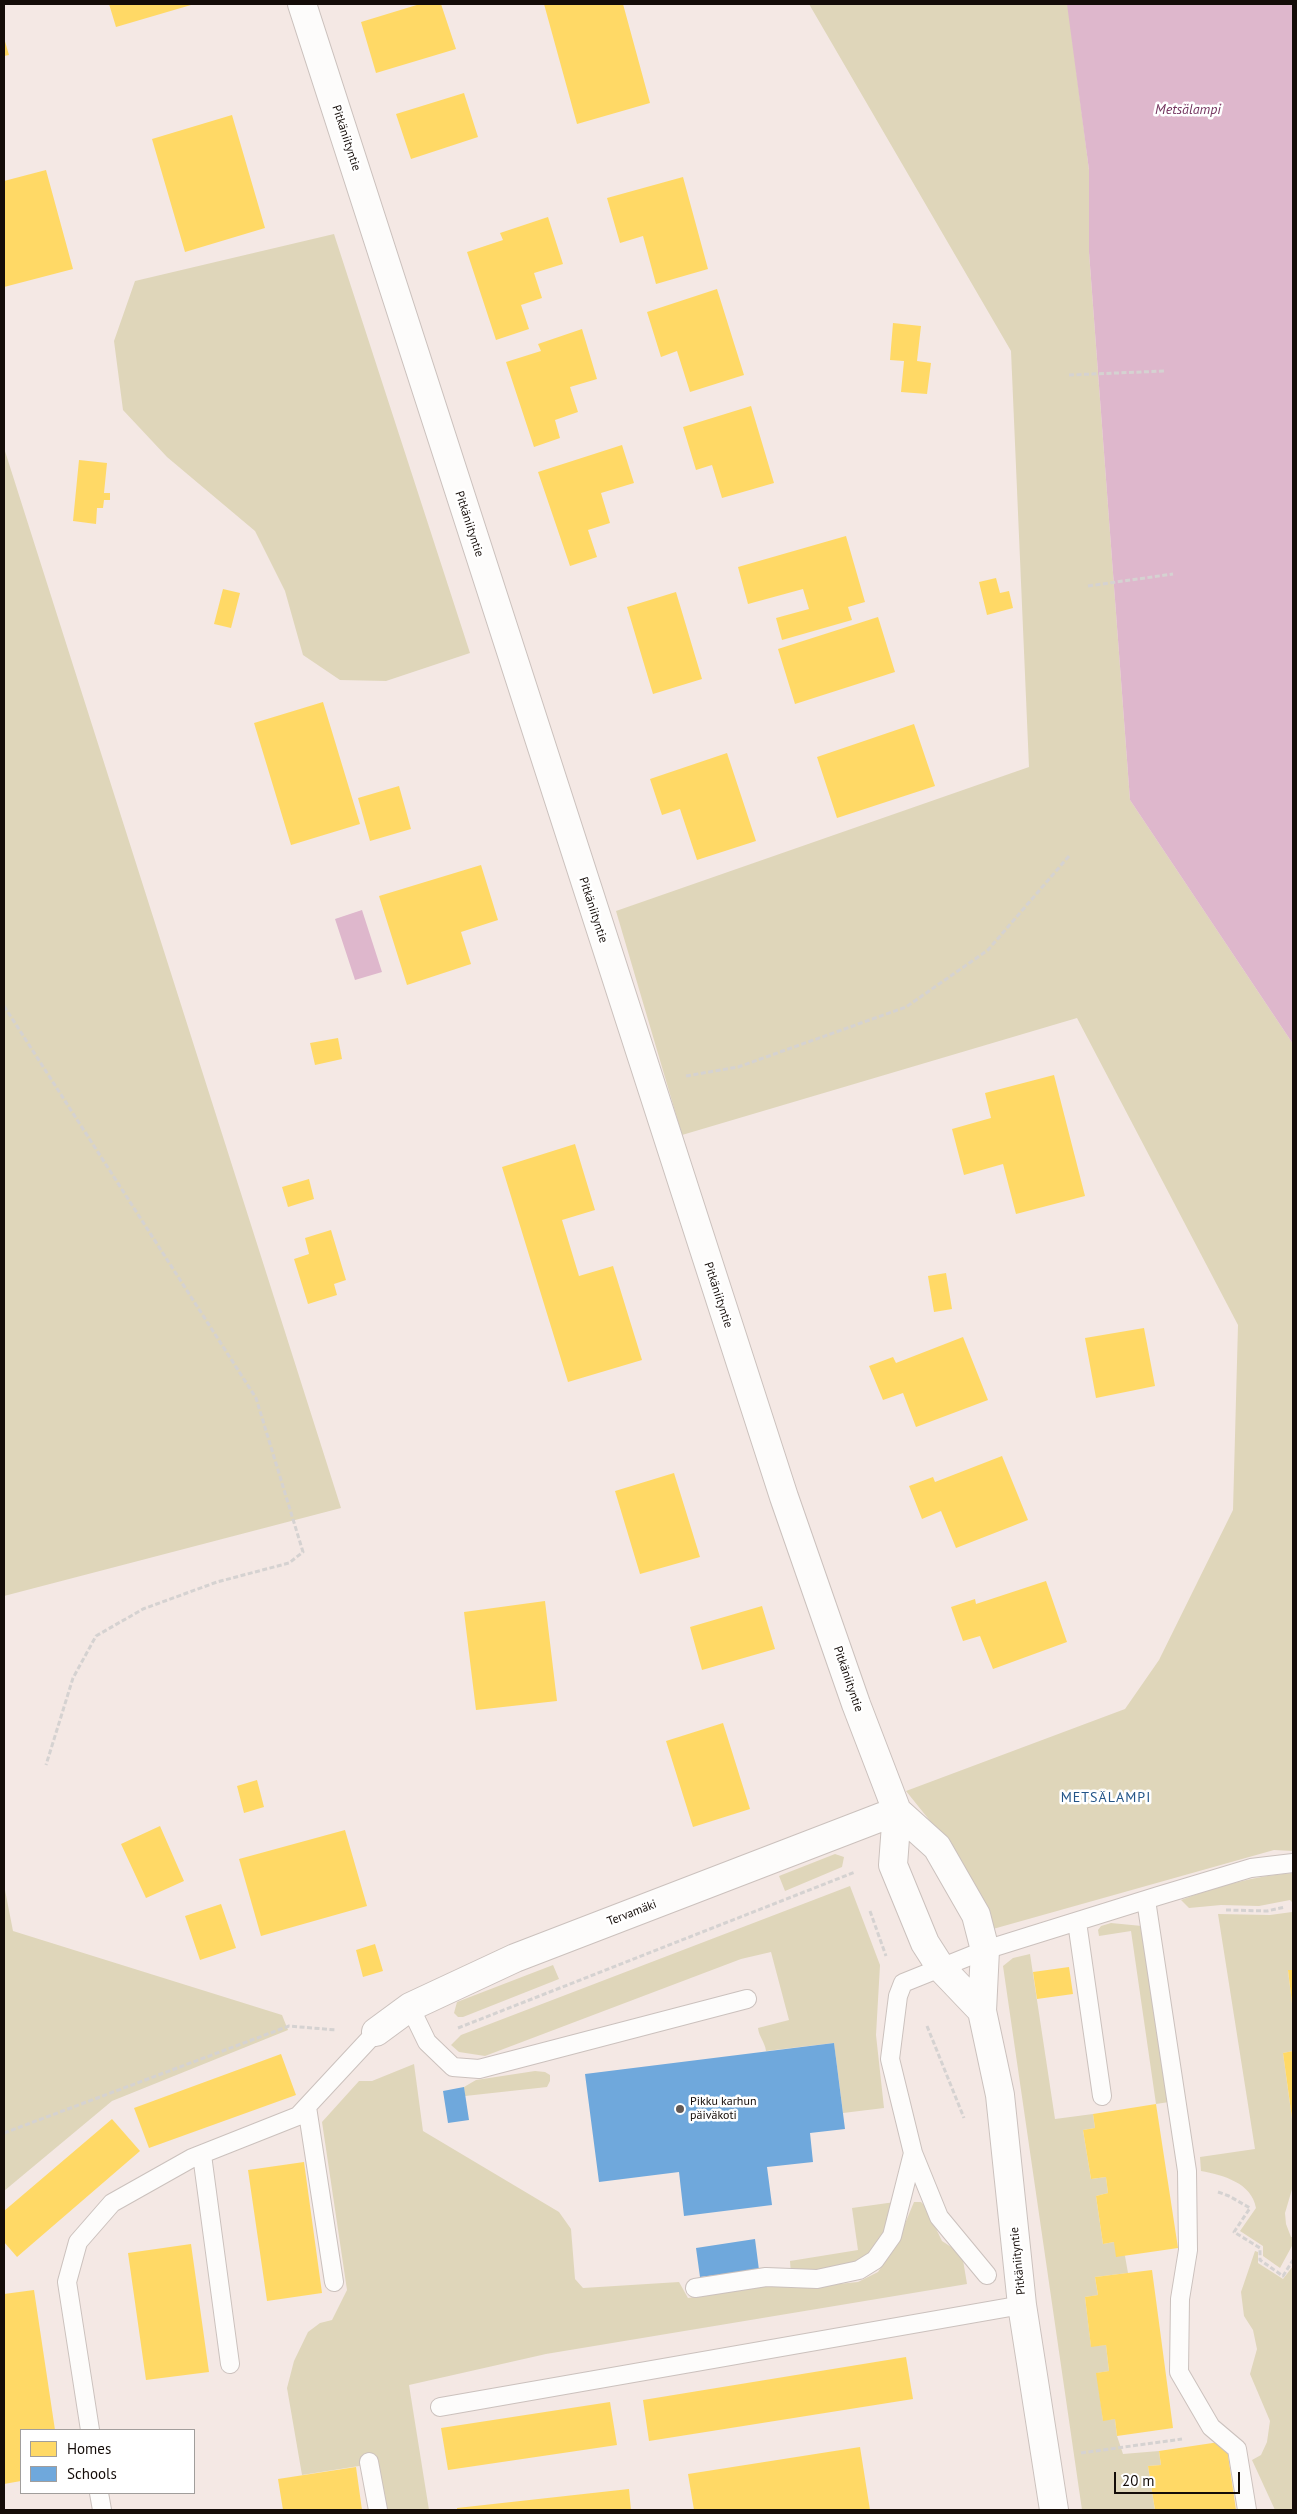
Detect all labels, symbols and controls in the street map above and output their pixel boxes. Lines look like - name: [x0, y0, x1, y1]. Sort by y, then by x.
- water label: Metsälampi: [1155, 102, 1221, 118]
- street label: Pitkäniityntie: [329, 103, 363, 173]
- street label: Pitkäniityntie: [452, 489, 486, 559]
- street label: Pitkäniityntie: [576, 875, 610, 945]
- street label: Pitkäniityntie: [701, 1260, 735, 1330]
- street label: Pitkäniityntie: [830, 1644, 866, 1714]
- district label: METSÄLAMPI: [1060, 1790, 1152, 1806]
- street label: Tervamäki: [605, 1897, 659, 1929]
- place label: Pikku karhun päiväkoti: [690, 2095, 756, 2123]
- marker: Pikku karhun päiväkoti: [674, 2103, 686, 2115]
- street label: Pitkäniityntie: [1007, 2226, 1029, 2296]
- legend: [20, 2429, 195, 2494]
- text: Homes: [67, 2439, 111, 2458]
- scale bar: [1117, 2462, 1243, 2494]
- text: Schools: [67, 2464, 117, 2483]
- text: 20 m: [1122, 2471, 1155, 2490]

